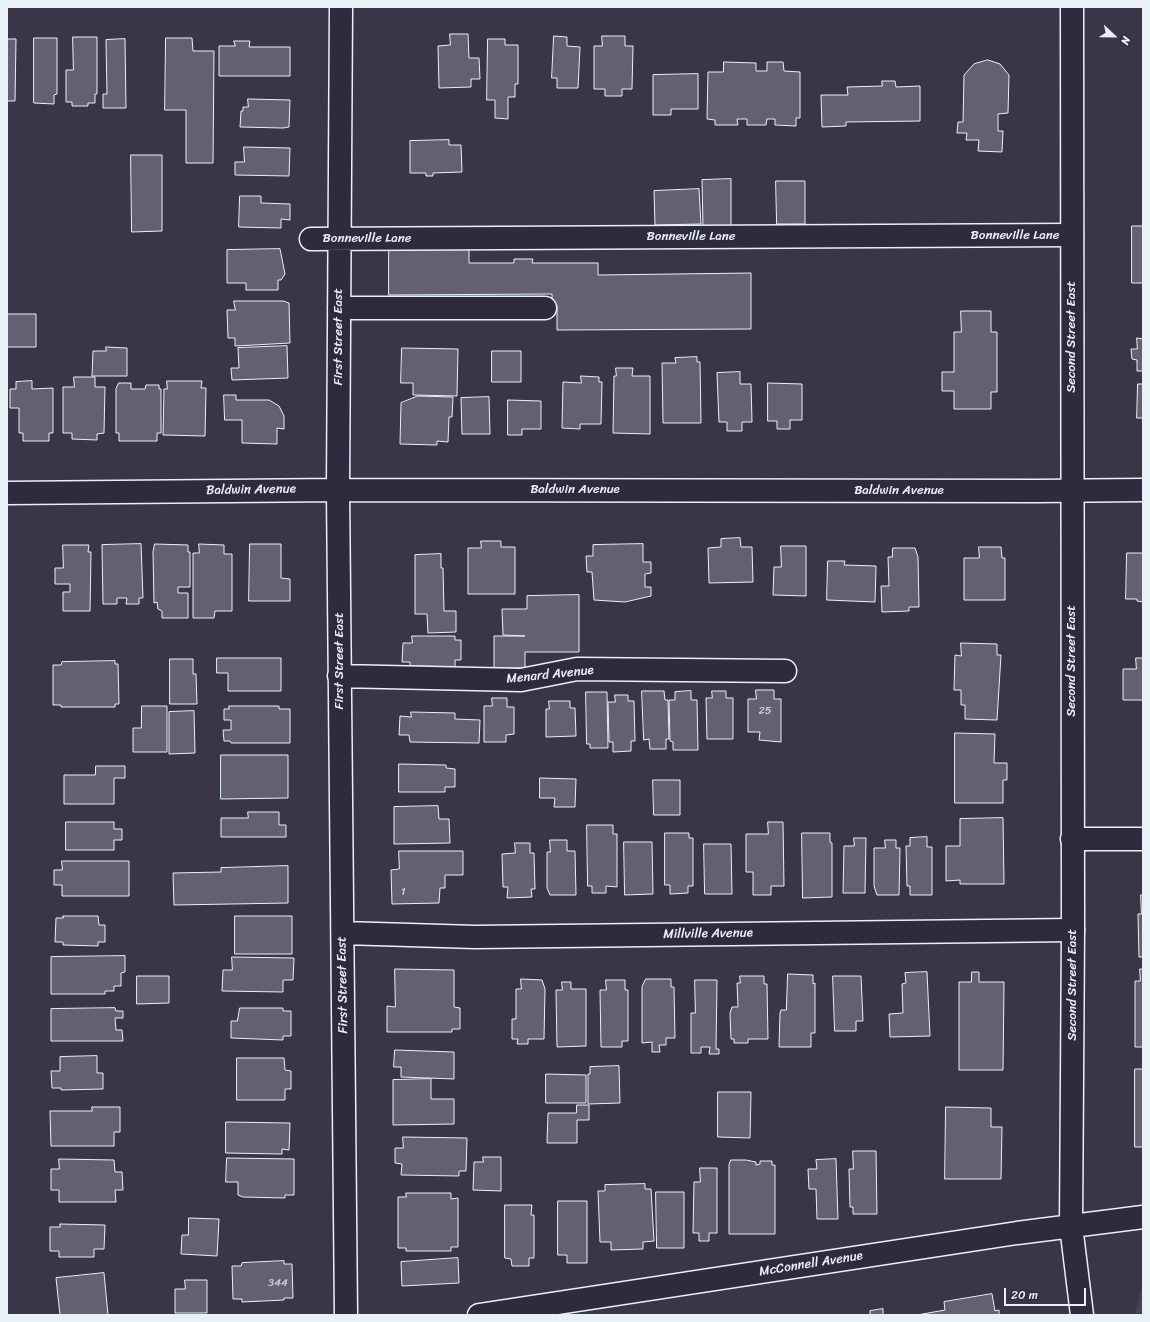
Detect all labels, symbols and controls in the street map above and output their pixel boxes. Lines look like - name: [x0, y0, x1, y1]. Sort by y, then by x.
- north arrow: [1094, 16, 1134, 56]
- text: N: [1115, 34, 1136, 48]
- street label: Bonneville Lane: [971, 228, 1059, 244]
- street label: Bonneville Lane: [647, 229, 735, 245]
- street label: Bonneville Lane: [323, 231, 411, 247]
- street label: Second Street East: [1064, 281, 1080, 393]
- street label: First Street East: [331, 288, 347, 386]
- street label: Baldwin Avenue: [206, 481, 296, 499]
- street label: Baldwin Avenue: [530, 482, 620, 498]
- street label: Baldwin Avenue: [854, 483, 944, 499]
- street label: Second Street East: [1064, 605, 1080, 717]
- street label: First Street East: [332, 612, 348, 710]
- street label: Menard Avenue: [505, 663, 595, 687]
- house number: 25: [758, 704, 772, 718]
- house number: 1: [401, 885, 405, 899]
- street label: Millville Avenue: [663, 925, 753, 943]
- street label: Second Street East: [1065, 929, 1081, 1041]
- street label: First Street East: [334, 936, 352, 1034]
- street label: McConnell Avenue: [758, 1248, 864, 1280]
- house number: 344: [268, 1276, 288, 1290]
- scale bar: [1006, 1280, 1088, 1306]
- text: 20 m: [1011, 1284, 1038, 1306]

